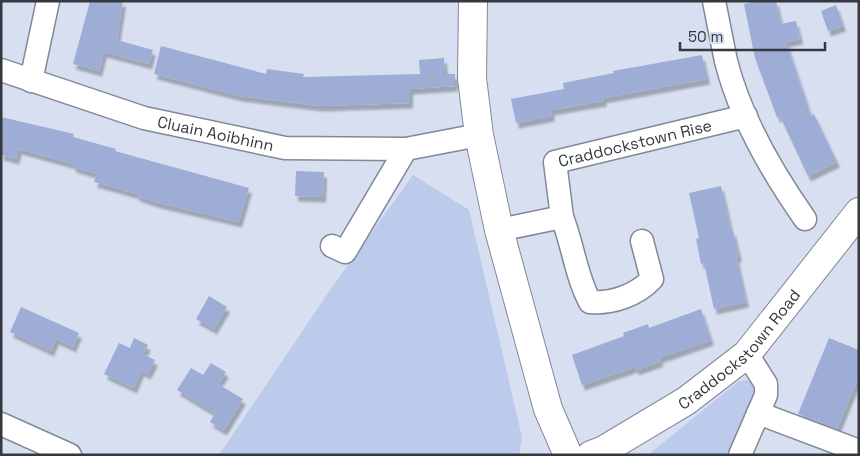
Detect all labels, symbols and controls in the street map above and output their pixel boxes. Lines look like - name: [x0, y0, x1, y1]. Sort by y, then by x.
- scale bar: [680, 20, 825, 52]
- text: 50 m: [688, 27, 723, 46]
- street label: Cluain Aoibhinn: [155, 111, 276, 156]
- street label: Craddockstown Rise: [556, 115, 714, 172]
- street label: Craddockstown Road: [674, 285, 805, 414]

